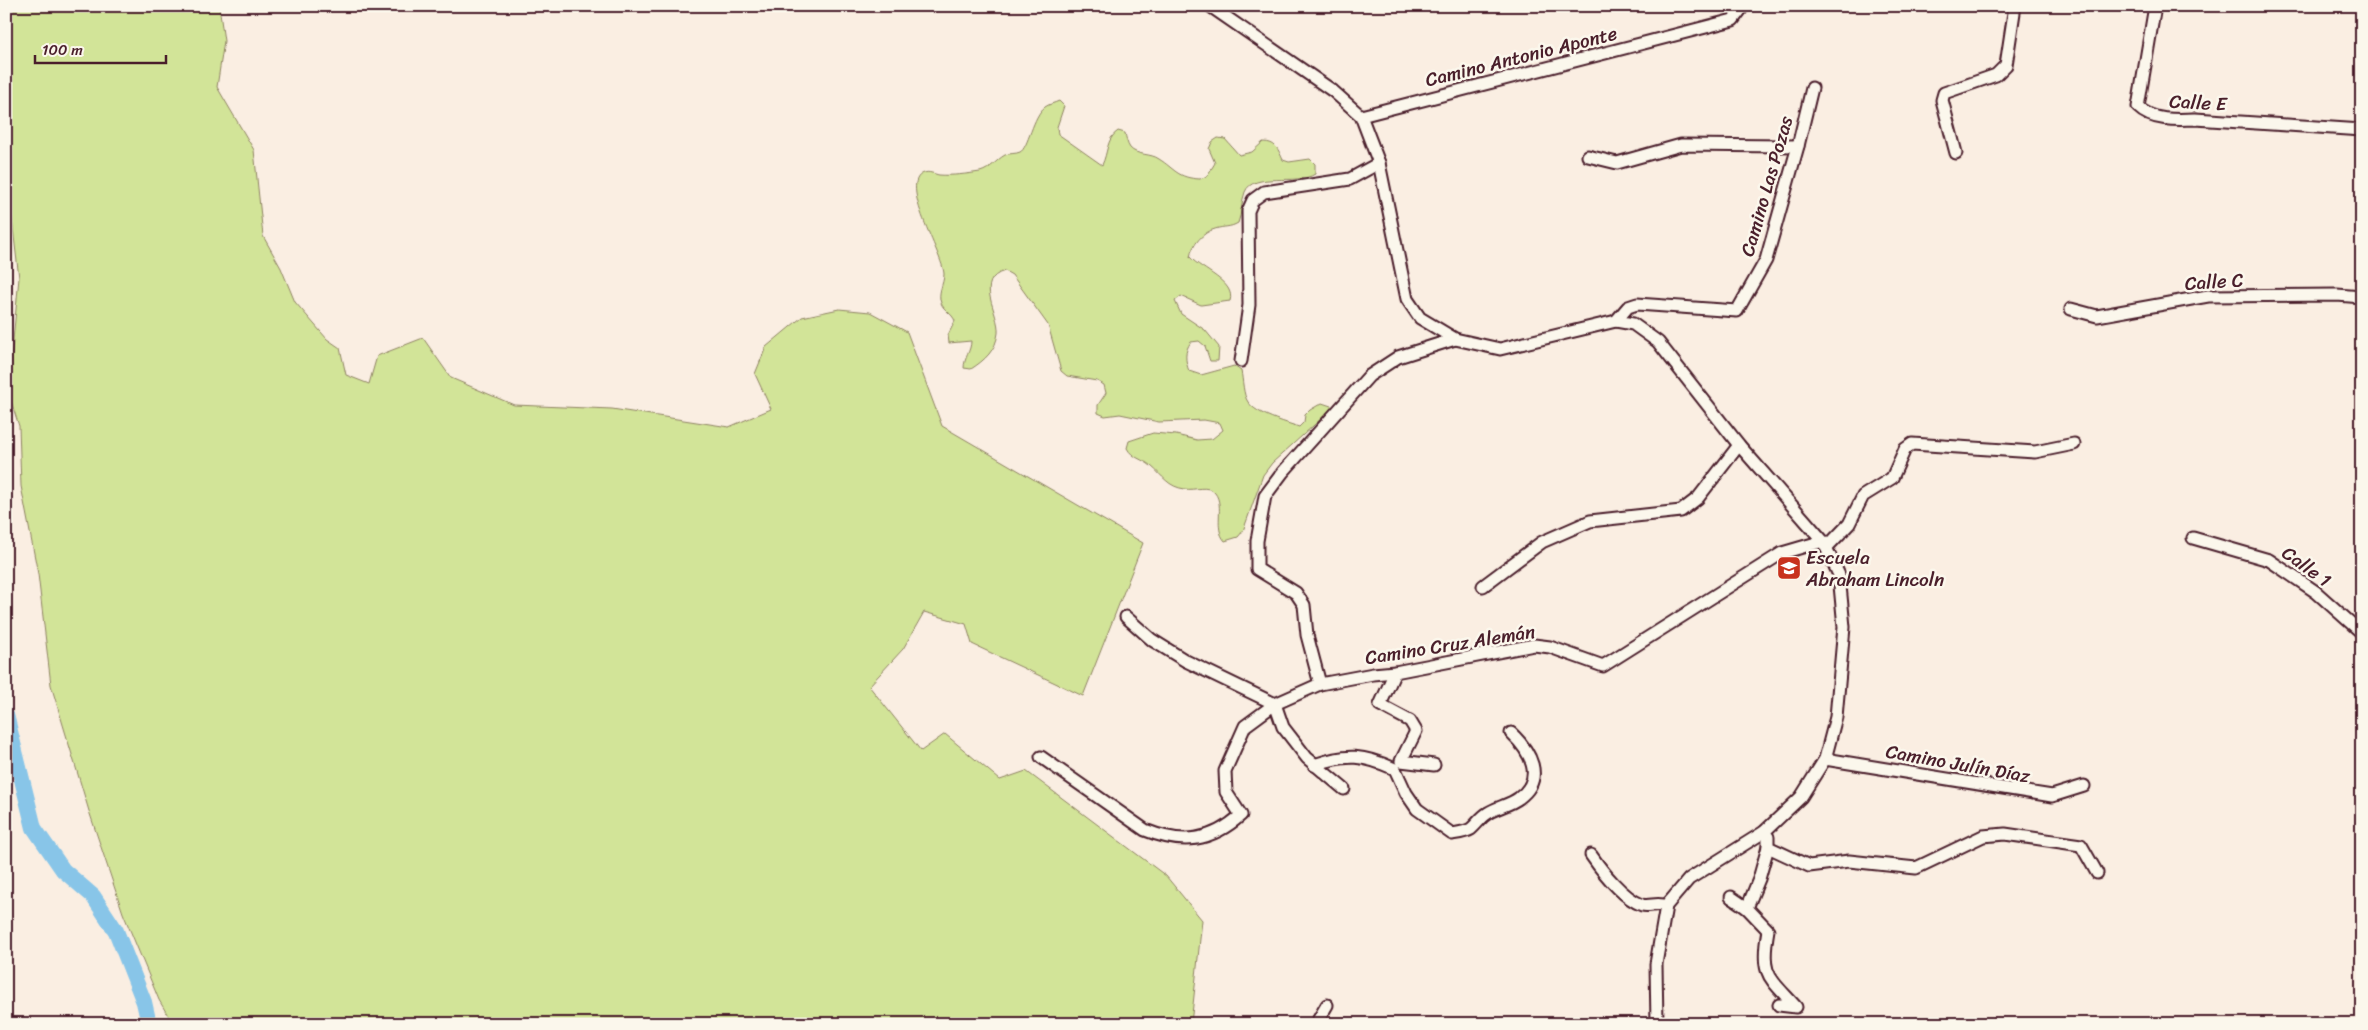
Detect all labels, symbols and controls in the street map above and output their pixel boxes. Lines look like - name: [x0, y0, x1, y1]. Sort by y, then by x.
- street label: Camino Antonio Aponte: [1422, 17, 1621, 96]
- scale bar: [35, 32, 166, 64]
- text: 100 m: [42, 37, 83, 63]
- street label: Calle E: [2168, 85, 2229, 121]
- street label: Camino Las Pozas: [1731, 112, 1802, 260]
- street label: Calle C: [2184, 263, 2245, 300]
- street label: Calle 1: [2275, 537, 2339, 596]
- place label: Escuela Abraham Lincoln: [1805, 541, 1944, 596]
- school or university icon: Escuela Abraham Lincoln: [1776, 555, 1802, 581]
- street label: Camino Cruz Alemán: [1363, 615, 1537, 674]
- street label: Camino Julín Díaz: [1883, 735, 2034, 793]

